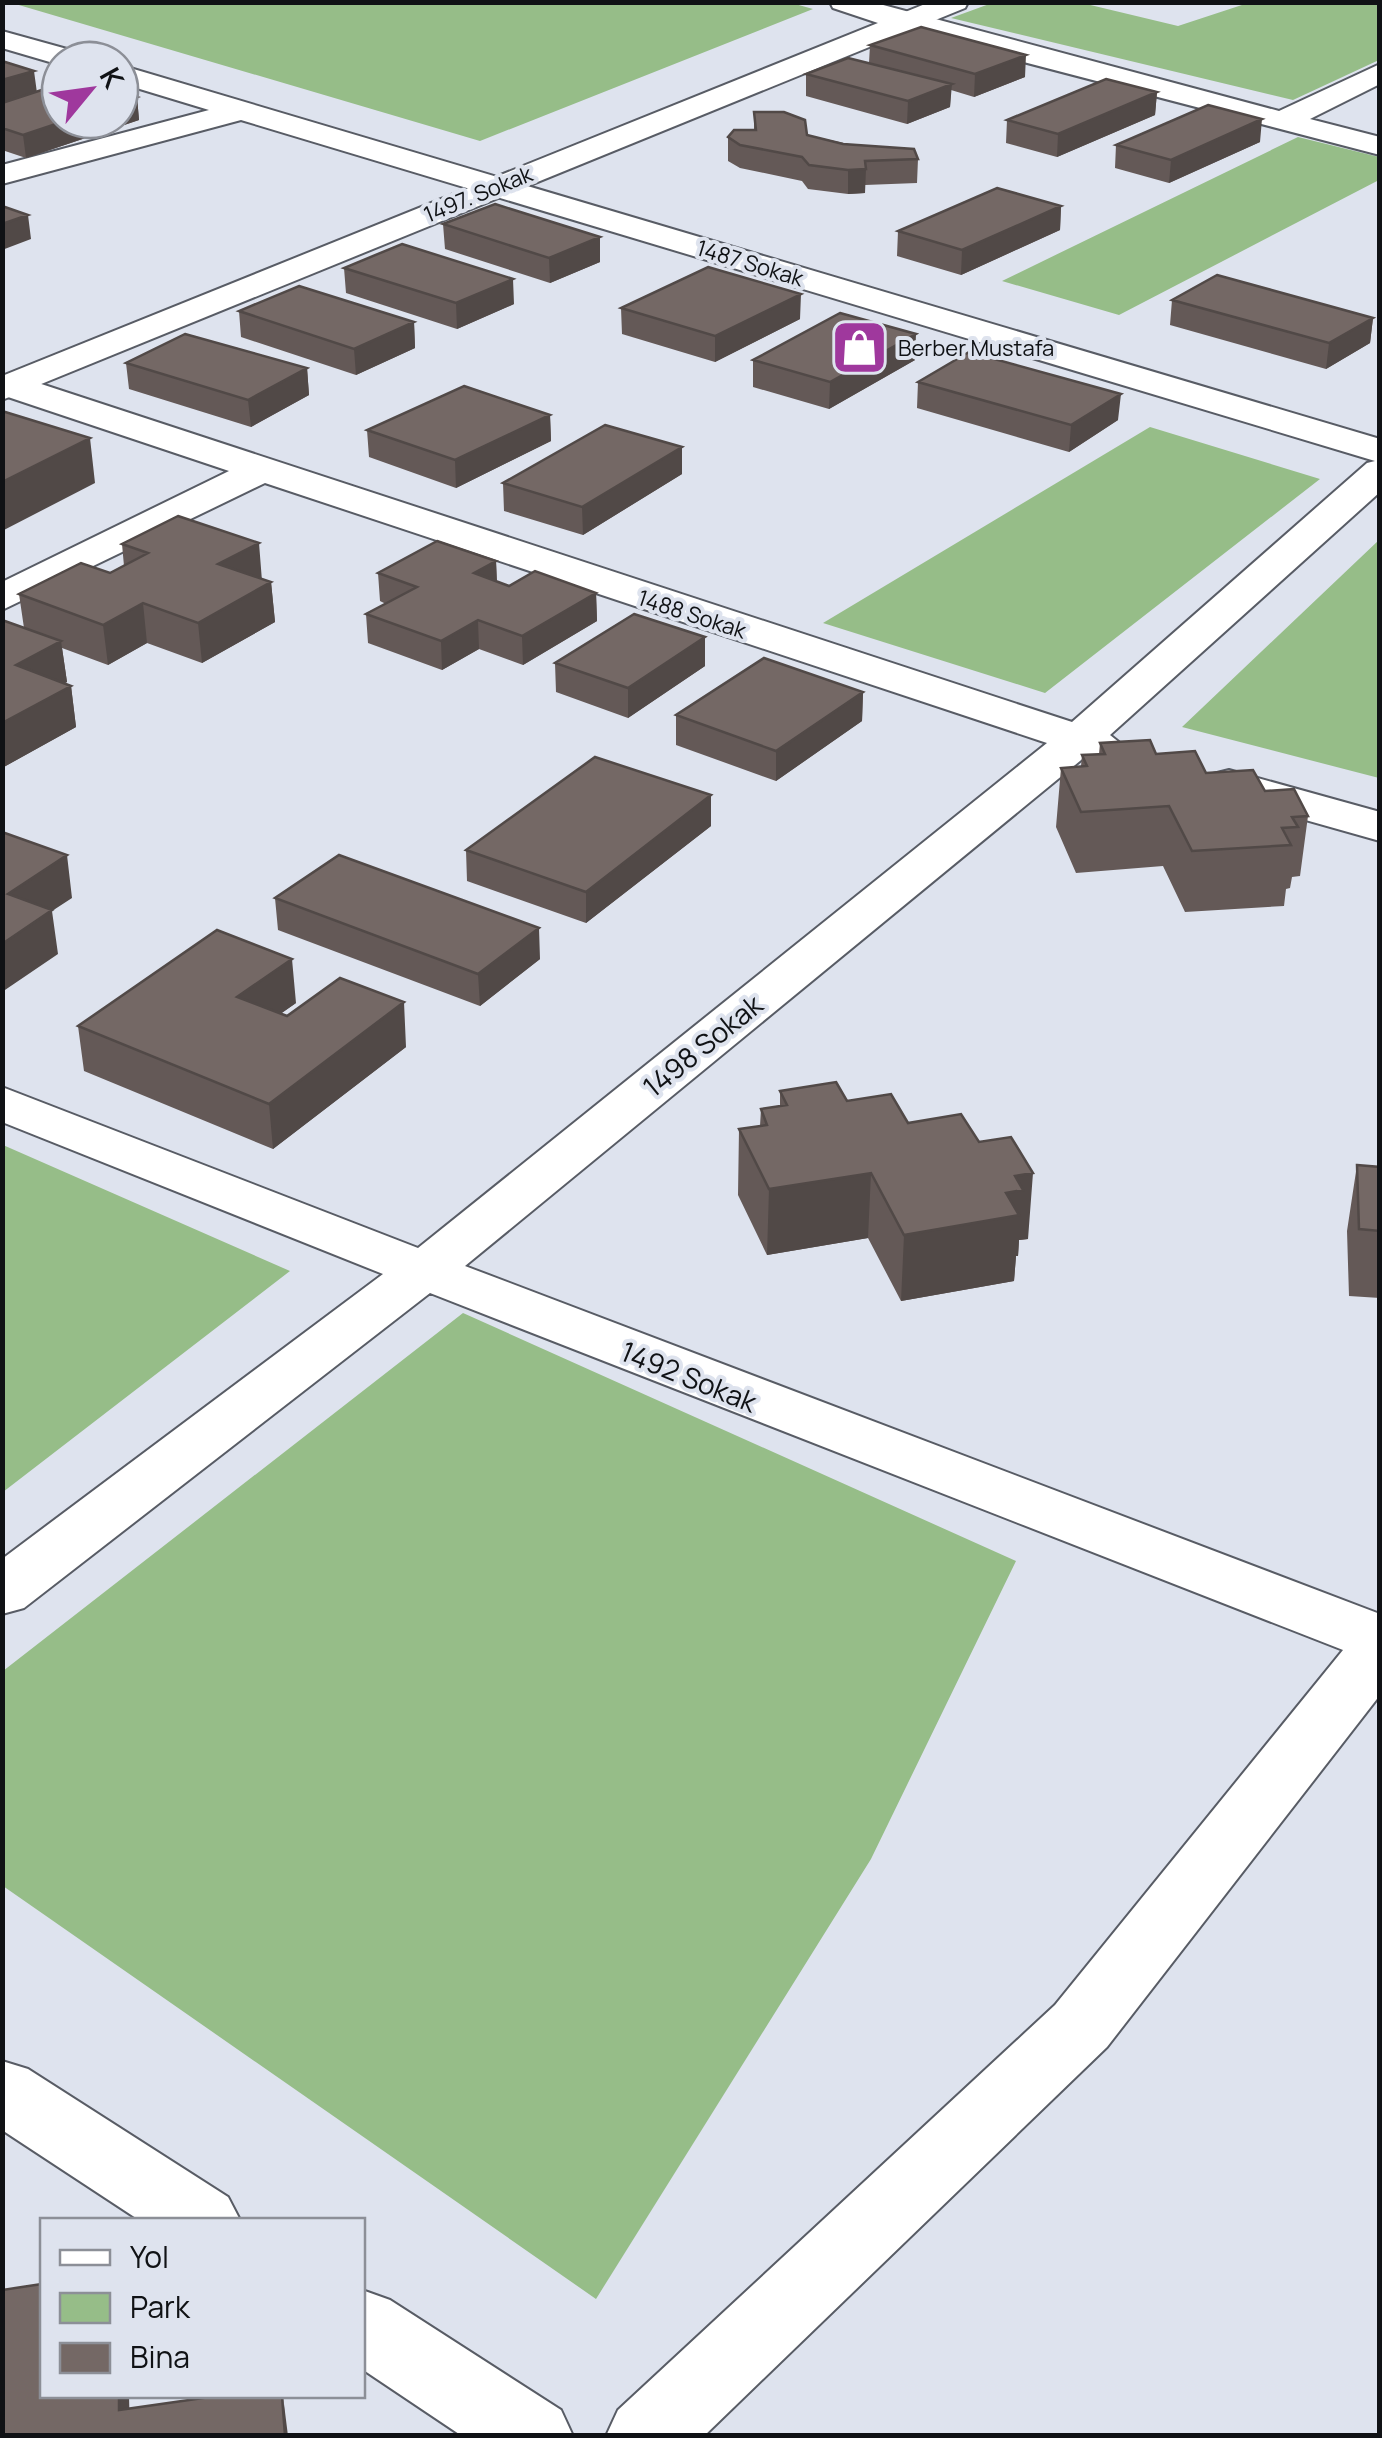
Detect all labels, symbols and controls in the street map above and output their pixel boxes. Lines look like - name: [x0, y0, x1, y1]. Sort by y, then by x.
- north arrow: [40, 40, 140, 140]
- text: K: [92, 60, 134, 95]
- street label: 1497. Sokak: [419, 158, 538, 229]
- street label: 1487 Sokak: [693, 233, 808, 294]
- shop icon: Berber Mustafa: [829, 318, 889, 378]
- place label: Berber Mustafa: [898, 333, 1054, 363]
- street label: 1488 Sokak: [634, 582, 751, 646]
- street label: 1498 Sokak: [634, 984, 771, 1105]
- street label: 1492 Sokak: [615, 1332, 764, 1421]
- legend: [40, 2218, 365, 2398]
- text: Yol: [130, 2236, 169, 2277]
- text: Park: [130, 2286, 191, 2327]
- text: Bina: [130, 2336, 190, 2377]

